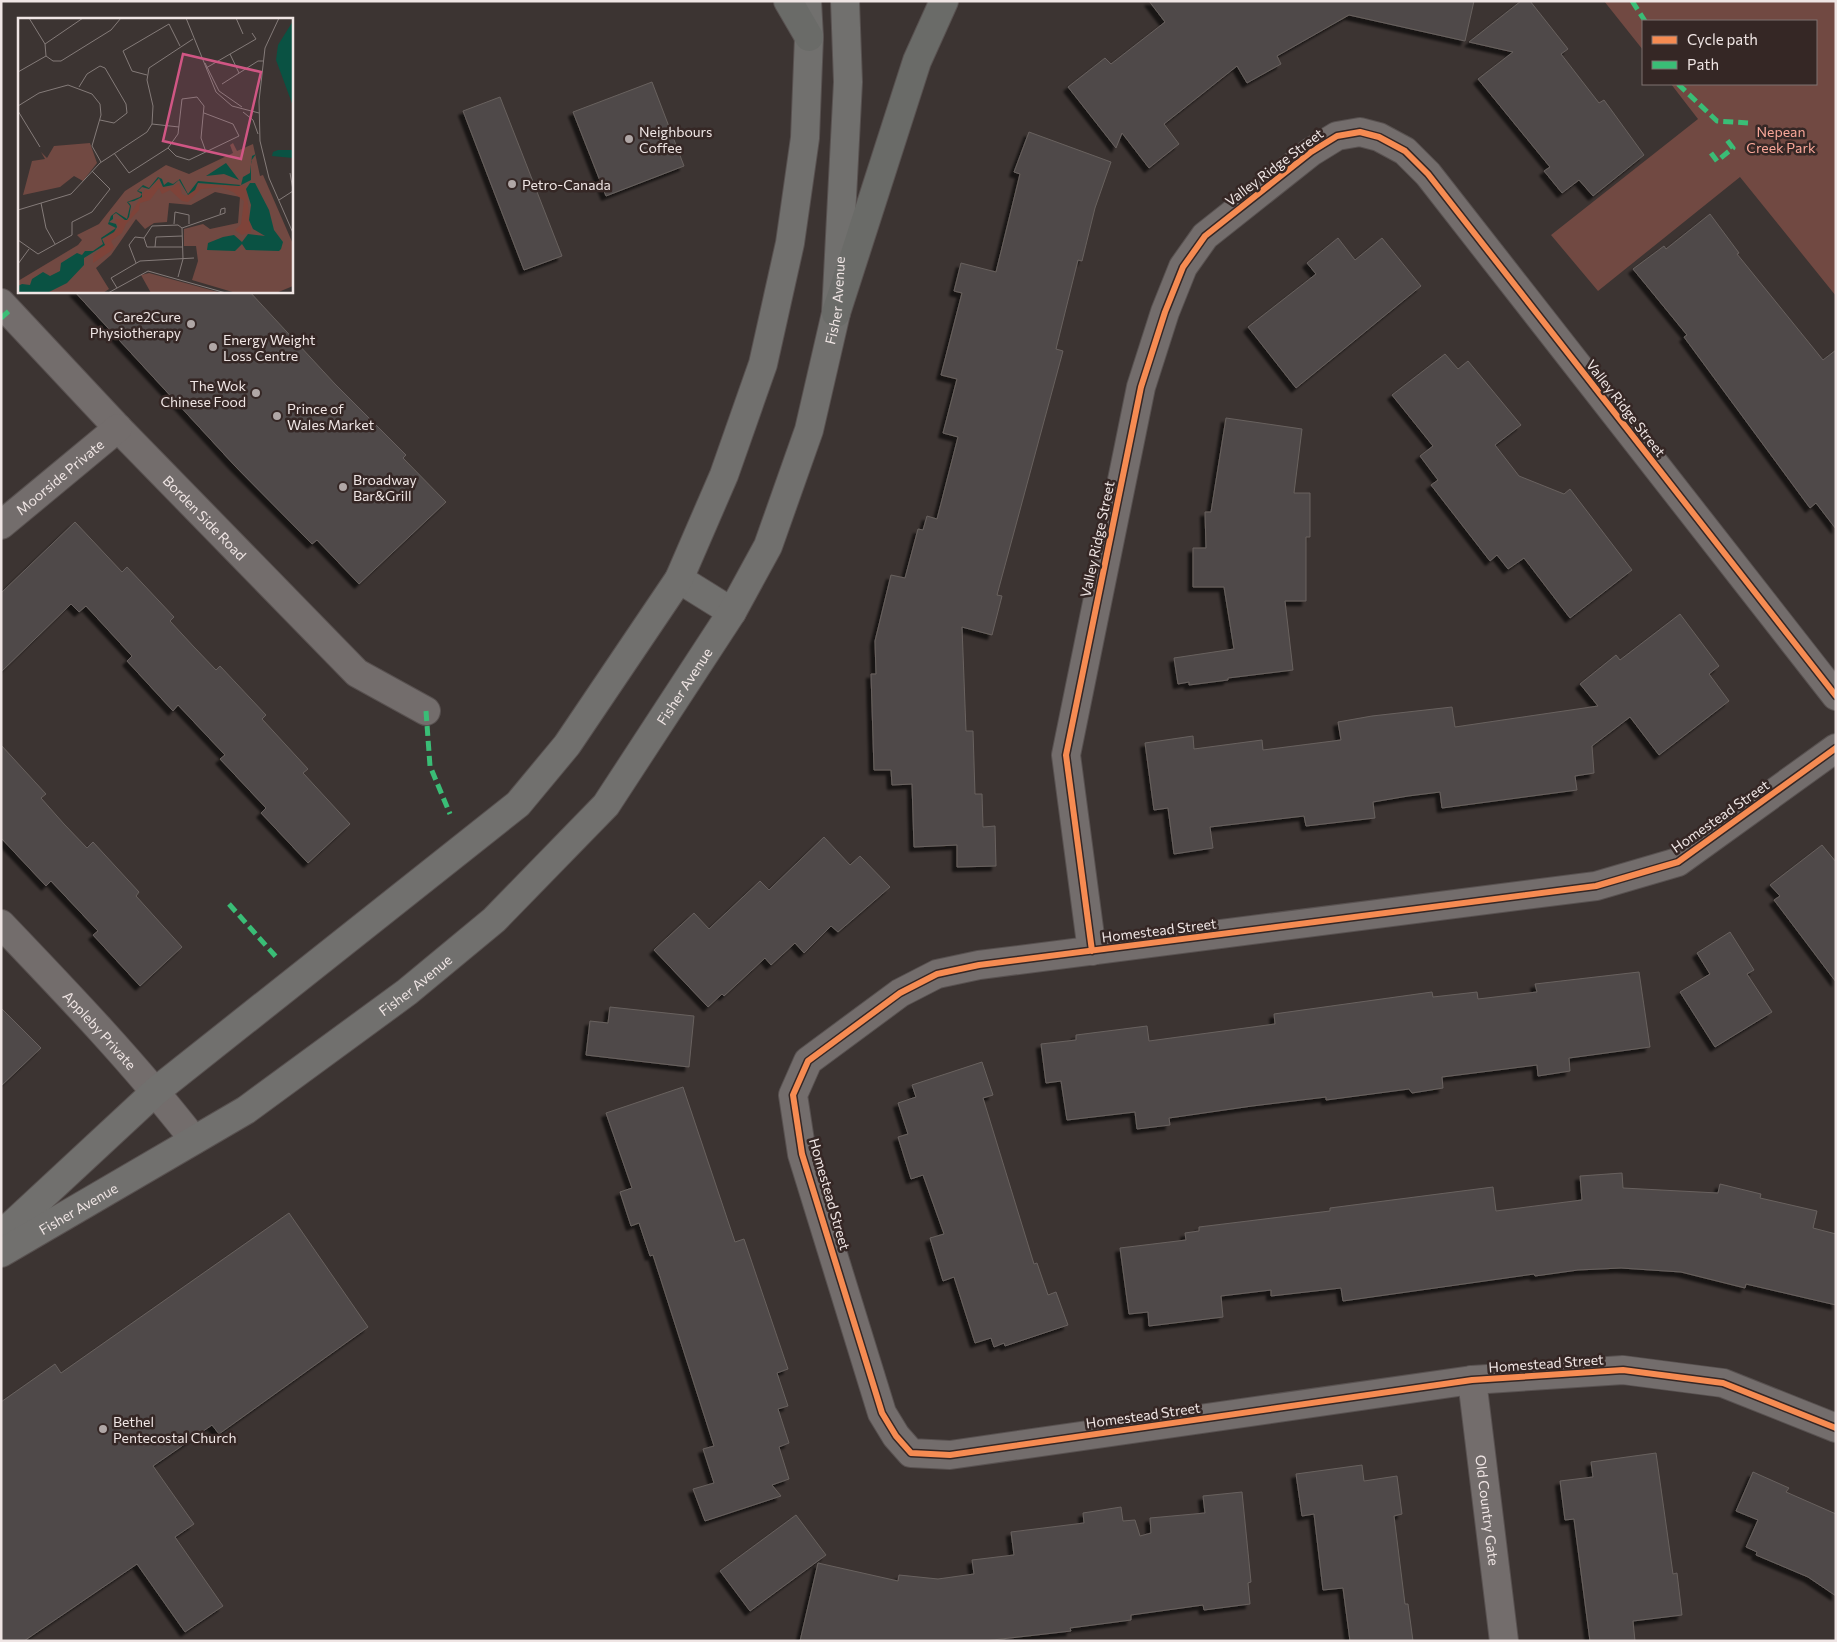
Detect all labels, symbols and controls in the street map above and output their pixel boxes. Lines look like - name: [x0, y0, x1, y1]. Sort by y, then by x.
- inset map: [18, 18, 292, 292]
- legend: [1642, 20, 1817, 85]
- text: Cycle path: [1687, 30, 1758, 48]
- text: Path: [1687, 55, 1719, 73]
- place label: Neighbours Coffee: [639, 123, 712, 156]
- park label: Nepean Creek Park: [1746, 123, 1816, 156]
- street label: Valley Ridge Street: [1222, 124, 1327, 209]
- marker: Neighbours Coffee: [623, 133, 635, 145]
- place label: Petro-Canada: [522, 176, 611, 193]
- marker: Petro-Canada: [506, 178, 518, 190]
- street label: Fisher Avenue: [821, 256, 847, 346]
- place label: Care2Cure Physiotherapy: [90, 308, 181, 341]
- marker: Care2Cure Physiotherapy: [185, 318, 197, 330]
- place label: Energy Weight Loss Centre: [223, 331, 316, 364]
- marker: Energy Weight Loss Centre: [207, 341, 219, 353]
- street label: Valley Ridge Street: [1583, 356, 1669, 460]
- place label: The Wok Chinese Food: [160, 377, 246, 410]
- marker: The Wok Chinese Food: [250, 387, 262, 399]
- place label: Prince of Wales Market: [287, 400, 375, 433]
- marker: Prince of Wales Market: [271, 410, 283, 422]
- street label: Moorside Private: [12, 435, 107, 518]
- street label: Borden Side Road: [160, 471, 250, 563]
- place label: Broadway Bar&Grill: [353, 471, 417, 504]
- street label: Valley Ridge Street: [1076, 479, 1118, 599]
- marker: Broadway Bar&Grill: [337, 481, 349, 493]
- street label: Fisher Avenue: [652, 644, 715, 728]
- street label: Homestead Street: [1668, 776, 1772, 856]
- street label: Homestead Street: [1101, 914, 1218, 945]
- street label: Fisher Avenue: [375, 950, 455, 1019]
- street label: Appleby Private: [60, 987, 140, 1073]
- street label: Homestead Street: [806, 1136, 854, 1252]
- street label: Fisher Avenue: [35, 1179, 120, 1238]
- street label: Homestead Street: [1488, 1350, 1604, 1376]
- street label: Homestead Street: [1085, 1399, 1202, 1431]
- place label: Bethel Pentecostal Church: [113, 1413, 236, 1446]
- marker: Bethel Pentecostal Church: [97, 1423, 109, 1435]
- street label: Old Country Gate: [1473, 1454, 1503, 1566]

